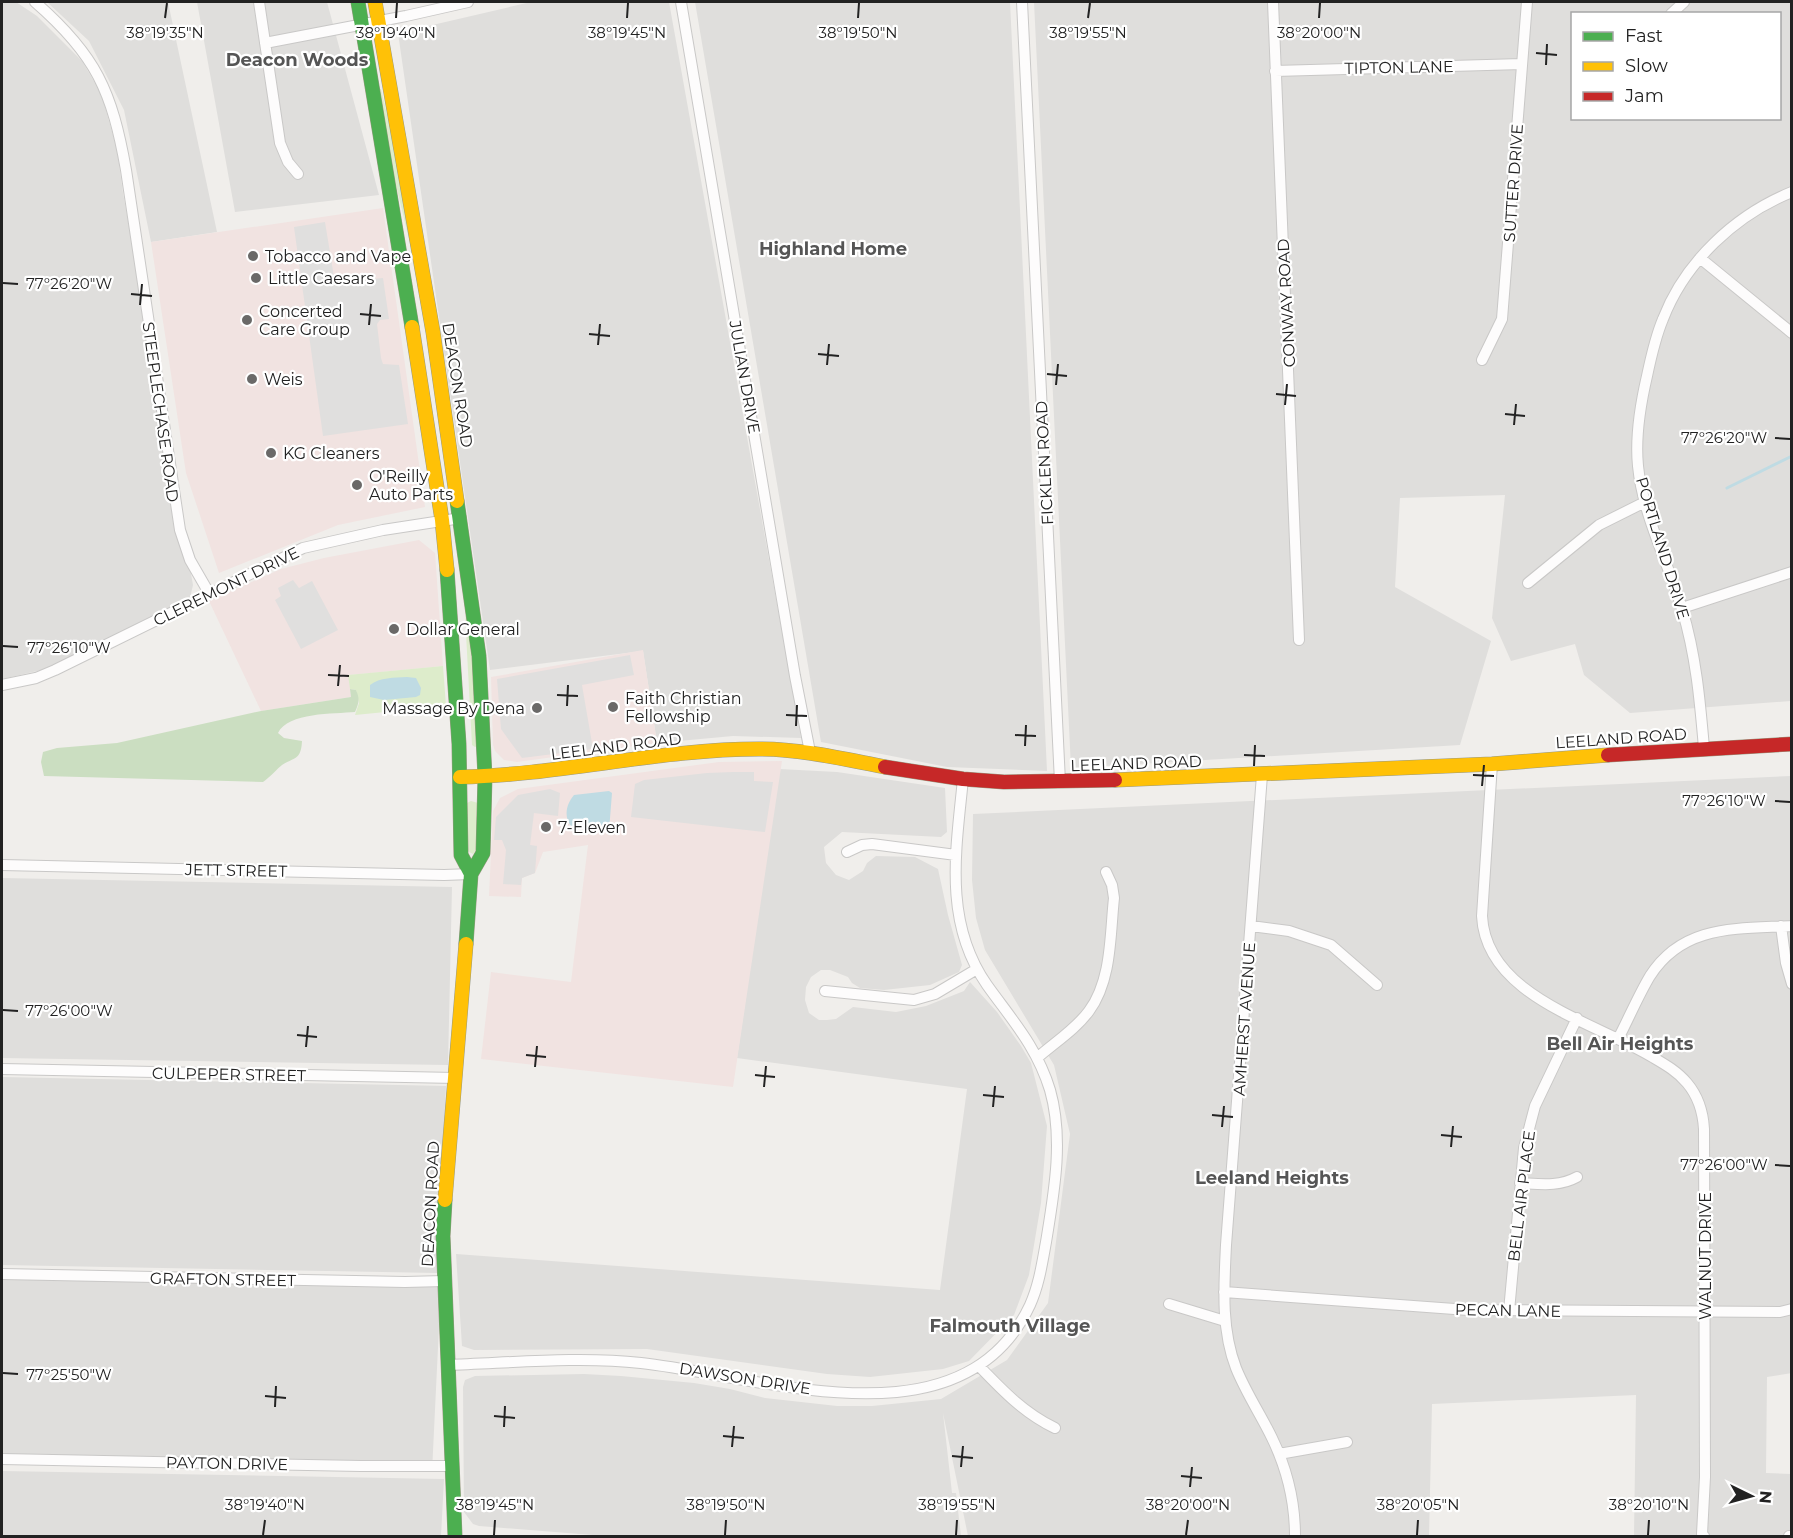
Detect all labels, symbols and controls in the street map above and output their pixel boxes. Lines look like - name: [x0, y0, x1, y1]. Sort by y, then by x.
- legend: [1571, 12, 1781, 120]
- text: 38°19'35"N: [126, 23, 204, 42]
- text: 38°19'40"N: [356, 23, 436, 42]
- text: 38°19'45"N: [588, 23, 666, 42]
- text: 38°19'50"N: [818, 23, 898, 42]
- text: 38°19'55"N: [1049, 23, 1127, 42]
- text: 38°20'00"N: [1277, 23, 1361, 42]
- text: Fast: [1625, 25, 1663, 47]
- district label: Deacon Woods: [226, 49, 369, 71]
- text: Slow: [1625, 55, 1668, 77]
- street label: TIPTON LANE: [1344, 57, 1454, 78]
- text: Jam: [1624, 85, 1664, 107]
- street label: SUTTER DRIVE: [1500, 123, 1527, 243]
- district label: Highland Home: [759, 238, 907, 260]
- street label: CONWAY ROAD: [1274, 238, 1299, 368]
- place label: Tobacco and Vape: [265, 247, 411, 266]
- marker: Tobacco and Vape: [246, 249, 260, 263]
- place label: Little Caesars: [268, 269, 374, 288]
- marker: Little Caesars: [249, 271, 263, 285]
- text: 77°26'20"W: [26, 274, 112, 293]
- place label: Concerted Care Group: [259, 302, 350, 339]
- marker: Concerted Care Group: [240, 313, 254, 327]
- street label: JULIAN DRIVE: [725, 318, 764, 435]
- street label: STEEPLECHASE ROAD: [138, 321, 183, 503]
- street label: DEACON ROAD: [438, 321, 477, 449]
- place label: Weis: [264, 370, 303, 389]
- marker: Weis: [245, 372, 259, 386]
- street label: FICKLEN ROAD: [1032, 400, 1057, 526]
- text: 77°26'20"W: [1681, 428, 1767, 447]
- place label: KG Cleaners: [283, 444, 380, 463]
- marker: KG Cleaners: [264, 446, 278, 460]
- place label: O'Reilly Auto Parts: [369, 467, 453, 504]
- street label: PORTLAND DRIVE: [1632, 475, 1693, 622]
- marker: O'Reilly Auto Parts: [350, 478, 364, 492]
- street label: CLEREMONT DRIVE: [150, 543, 302, 630]
- place label: Dollar General: [406, 620, 520, 639]
- marker: Dollar General: [387, 622, 401, 636]
- text: 77°26'10"W: [27, 638, 111, 657]
- place label: Faith Christian Fellowship: [625, 689, 742, 726]
- place label: Massage By Dena: [382, 699, 525, 718]
- marker: Faith Christian Fellowship: [606, 700, 620, 714]
- marker: Massage By Dena: [530, 701, 544, 715]
- street label: LEELAND ROAD: [1555, 724, 1687, 753]
- street label: LEELAND ROAD: [550, 729, 683, 764]
- street label: LEELAND ROAD: [1070, 752, 1202, 775]
- text: 77°26'10"W: [1682, 791, 1766, 810]
- place label: 7-Eleven: [558, 818, 626, 837]
- marker: 7-Eleven: [539, 820, 553, 834]
- street label: JETT STREET: [184, 860, 288, 881]
- street label: AMHERST AVENUE: [1230, 942, 1259, 1097]
- text: 77°26'00"W: [25, 1001, 113, 1020]
- district label: Bell Air Heights: [1547, 1033, 1694, 1055]
- street label: CULPEPER STREET: [152, 1064, 307, 1085]
- street label: BELL AIR PLACE: [1504, 1129, 1539, 1263]
- street label: DEACON ROAD: [418, 1141, 443, 1268]
- text: 77°26'00"W: [1680, 1155, 1768, 1174]
- district label: Leeland Heights: [1195, 1167, 1349, 1189]
- street label: WALNUT DRIVE: [1696, 1192, 1715, 1320]
- street label: GRAFTON STREET: [150, 1269, 297, 1290]
- street label: PECAN LANE: [1455, 1300, 1561, 1321]
- district label: Falmouth Village: [930, 1315, 1090, 1337]
- street label: DAWSON DRIVE: [678, 1359, 812, 1398]
- text: 77°25'50"W: [26, 1365, 112, 1384]
- street label: PAYTON DRIVE: [166, 1453, 288, 1474]
- north arrow: [1721, 1466, 1781, 1526]
- text: N: [1755, 1490, 1775, 1505]
- text: 38°19'40"N: [225, 1495, 305, 1514]
- text: 38°19'45"N: [456, 1495, 534, 1514]
- text: 38°19'50"N: [686, 1495, 766, 1514]
- text: 38°19'55"N: [918, 1495, 996, 1514]
- text: 38°20'00"N: [1146, 1495, 1230, 1514]
- text: 38°20'05"N: [1377, 1495, 1459, 1514]
- text: 38°20'10"N: [1609, 1495, 1689, 1514]

